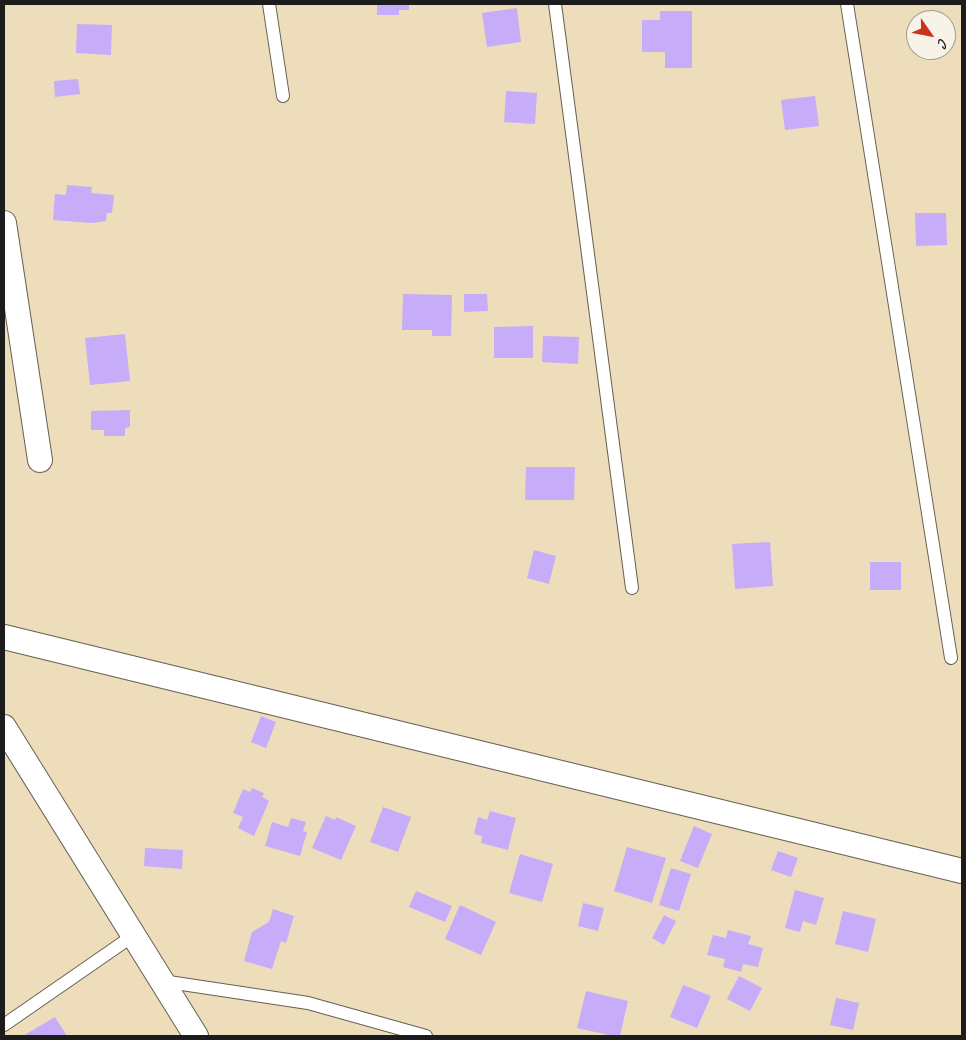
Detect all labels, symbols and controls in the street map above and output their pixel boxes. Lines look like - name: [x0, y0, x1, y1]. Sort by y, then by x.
- north arrow: [906, 10, 956, 60]
- text: С: [934, 35, 952, 50]

